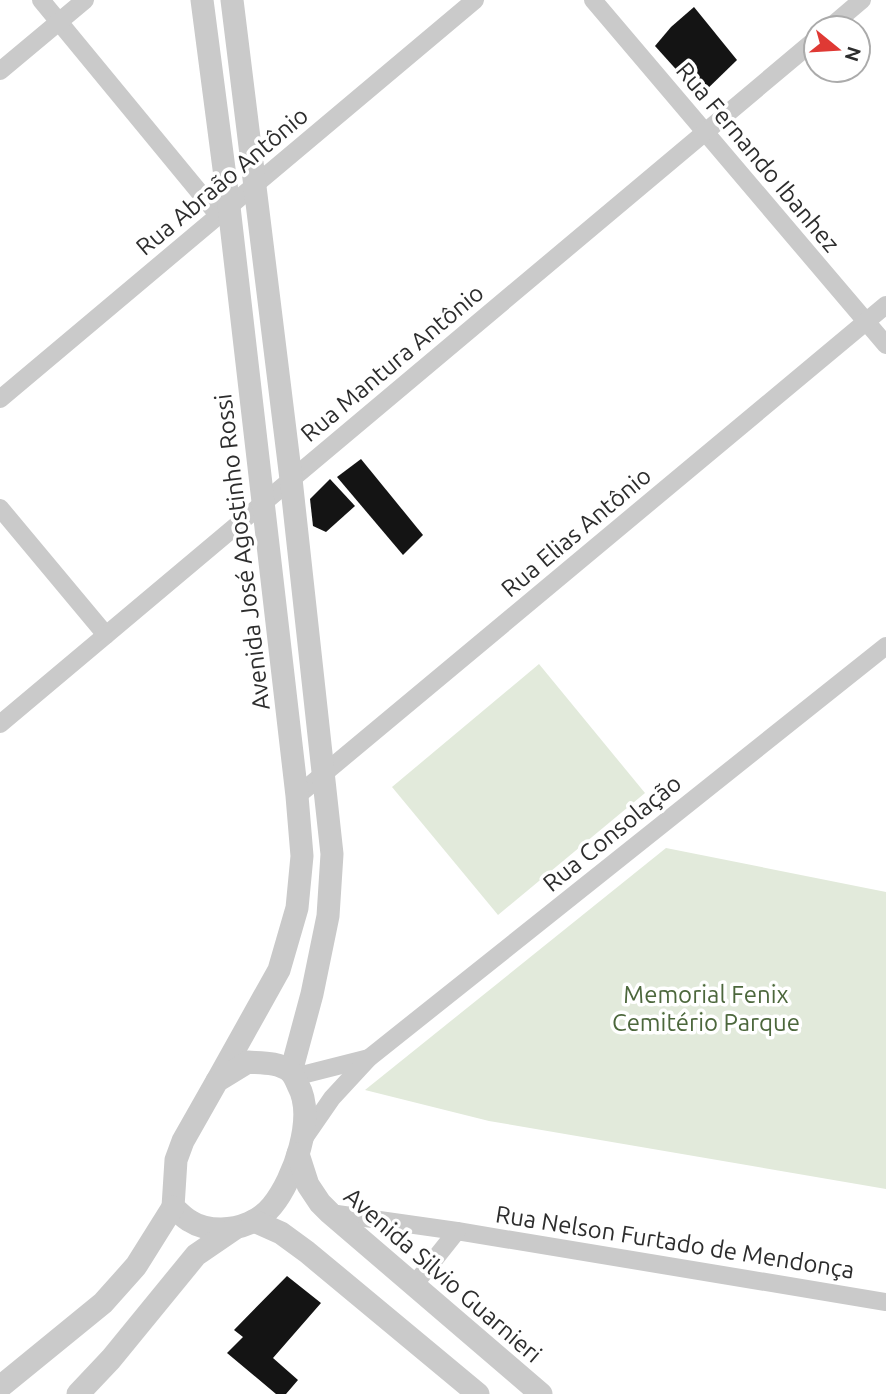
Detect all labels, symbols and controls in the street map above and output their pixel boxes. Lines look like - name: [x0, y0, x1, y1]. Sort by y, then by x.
- north arrow: [802, 14, 872, 84]
- text: N: [841, 44, 866, 64]
- street label: Rua Fernando Ibanhez: [671, 57, 845, 257]
- street label: Rua Abraão Antônio: [131, 101, 313, 261]
- street label: Rua Mantura Antônio: [295, 279, 489, 447]
- street label: Avenida José Agostinho Rossi: [209, 392, 275, 712]
- street label: Rua Elias Antônio: [496, 462, 656, 602]
- street label: Rua Consolação: [538, 769, 686, 897]
- park label: Memorial Fenix Cemitério Parque: [612, 981, 800, 1036]
- street label: Avenida Silvio Guarnieri: [339, 1182, 547, 1368]
- street label: Rua Nelson Furtado de Mendonça: [494, 1200, 856, 1284]

